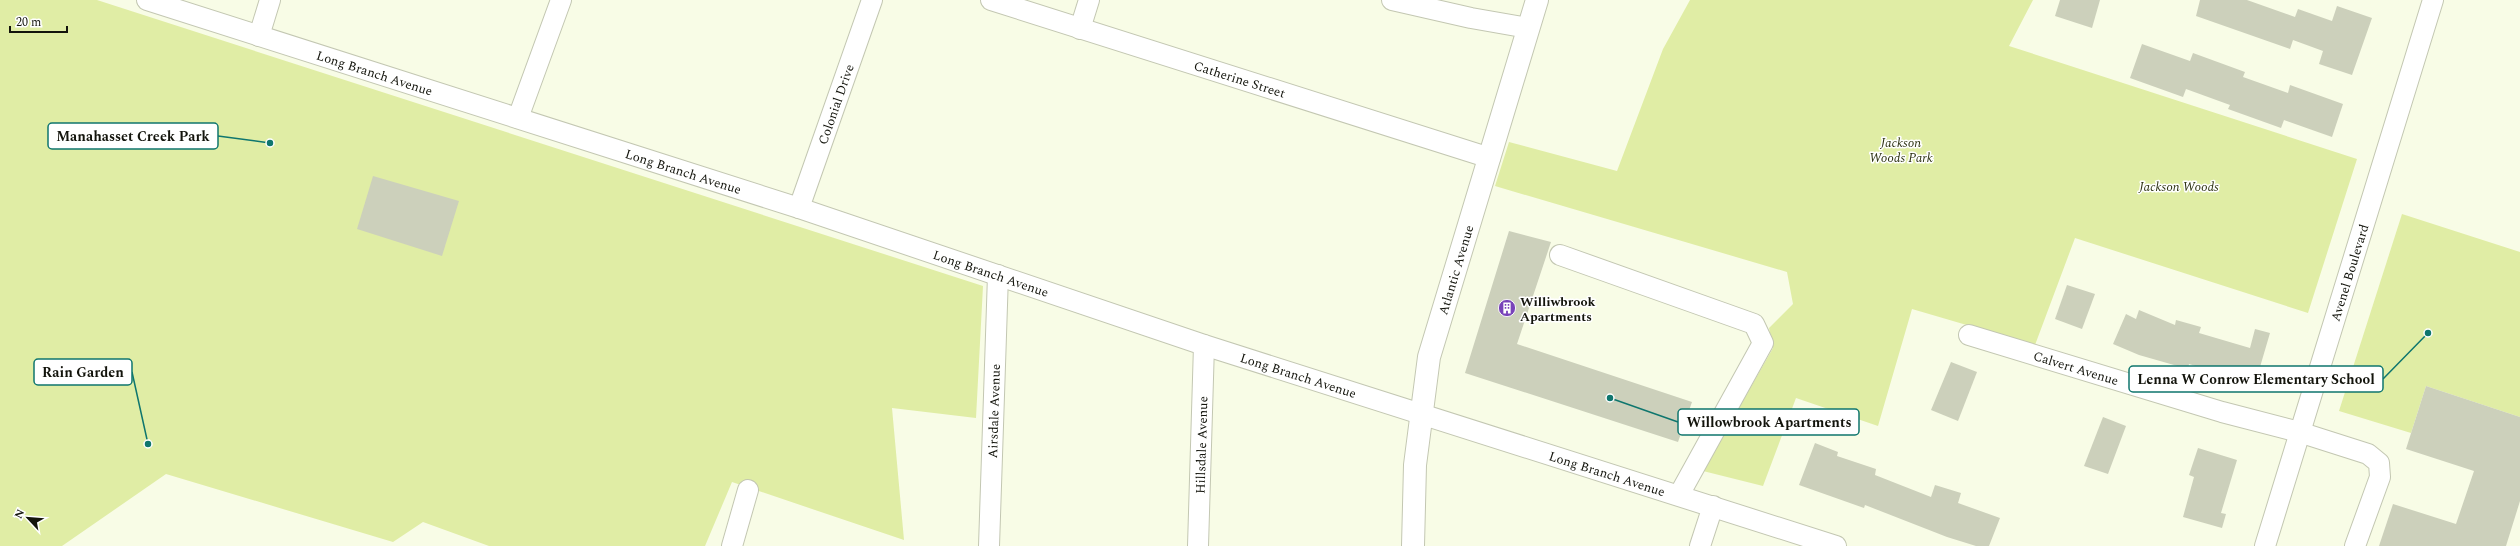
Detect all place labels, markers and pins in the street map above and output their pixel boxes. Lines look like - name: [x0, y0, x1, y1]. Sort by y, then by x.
- callout: Manahasset Creek Park: [48, 123, 218, 149]
- place label: Williwbrook Apartments: [1520, 292, 1596, 327]
- building icon: Williwbrook Apartments: [1497, 298, 1517, 318]
- callout: Rain Garden: [34, 359, 132, 385]
- callout: Lenna W Conrow Elementary School: [2129, 366, 2383, 392]
- callout: Willowbrook Apartments: [1678, 409, 1859, 435]

